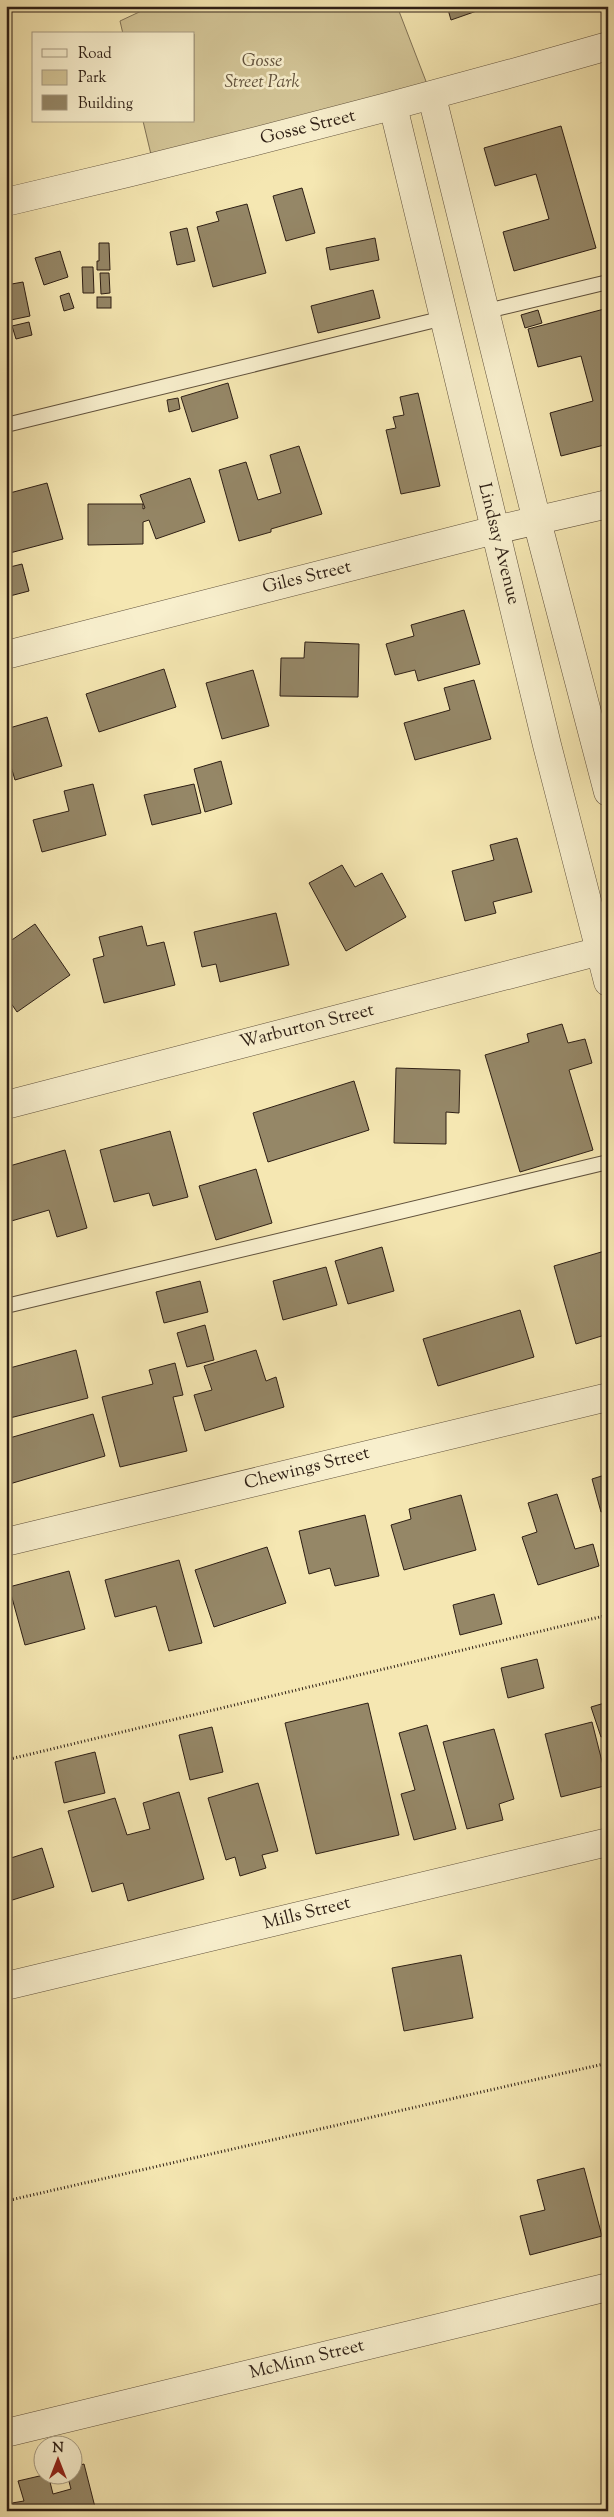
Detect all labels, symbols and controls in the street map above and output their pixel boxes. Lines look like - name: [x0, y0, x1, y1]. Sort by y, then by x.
- legend: [32, 32, 195, 122]
- text: Road: [78, 44, 112, 65]
- park label: Gosse Street Park: [224, 49, 300, 96]
- text: Park: [78, 68, 107, 89]
- text: Building: [78, 94, 133, 115]
- street label: Gosse Street: [258, 104, 358, 152]
- street label: Lindsay Avenue: [470, 480, 526, 608]
- street label: Giles Street: [260, 554, 354, 602]
- street label: Warburton Street: [237, 998, 377, 1056]
- street label: Chewings Street: [242, 1441, 372, 1497]
- street label: Mills Street: [261, 1891, 353, 1937]
- street label: McMinn Street: [247, 2333, 367, 2387]
- north arrow: [32, 2434, 82, 2484]
- text: N: [52, 2439, 64, 2459]

